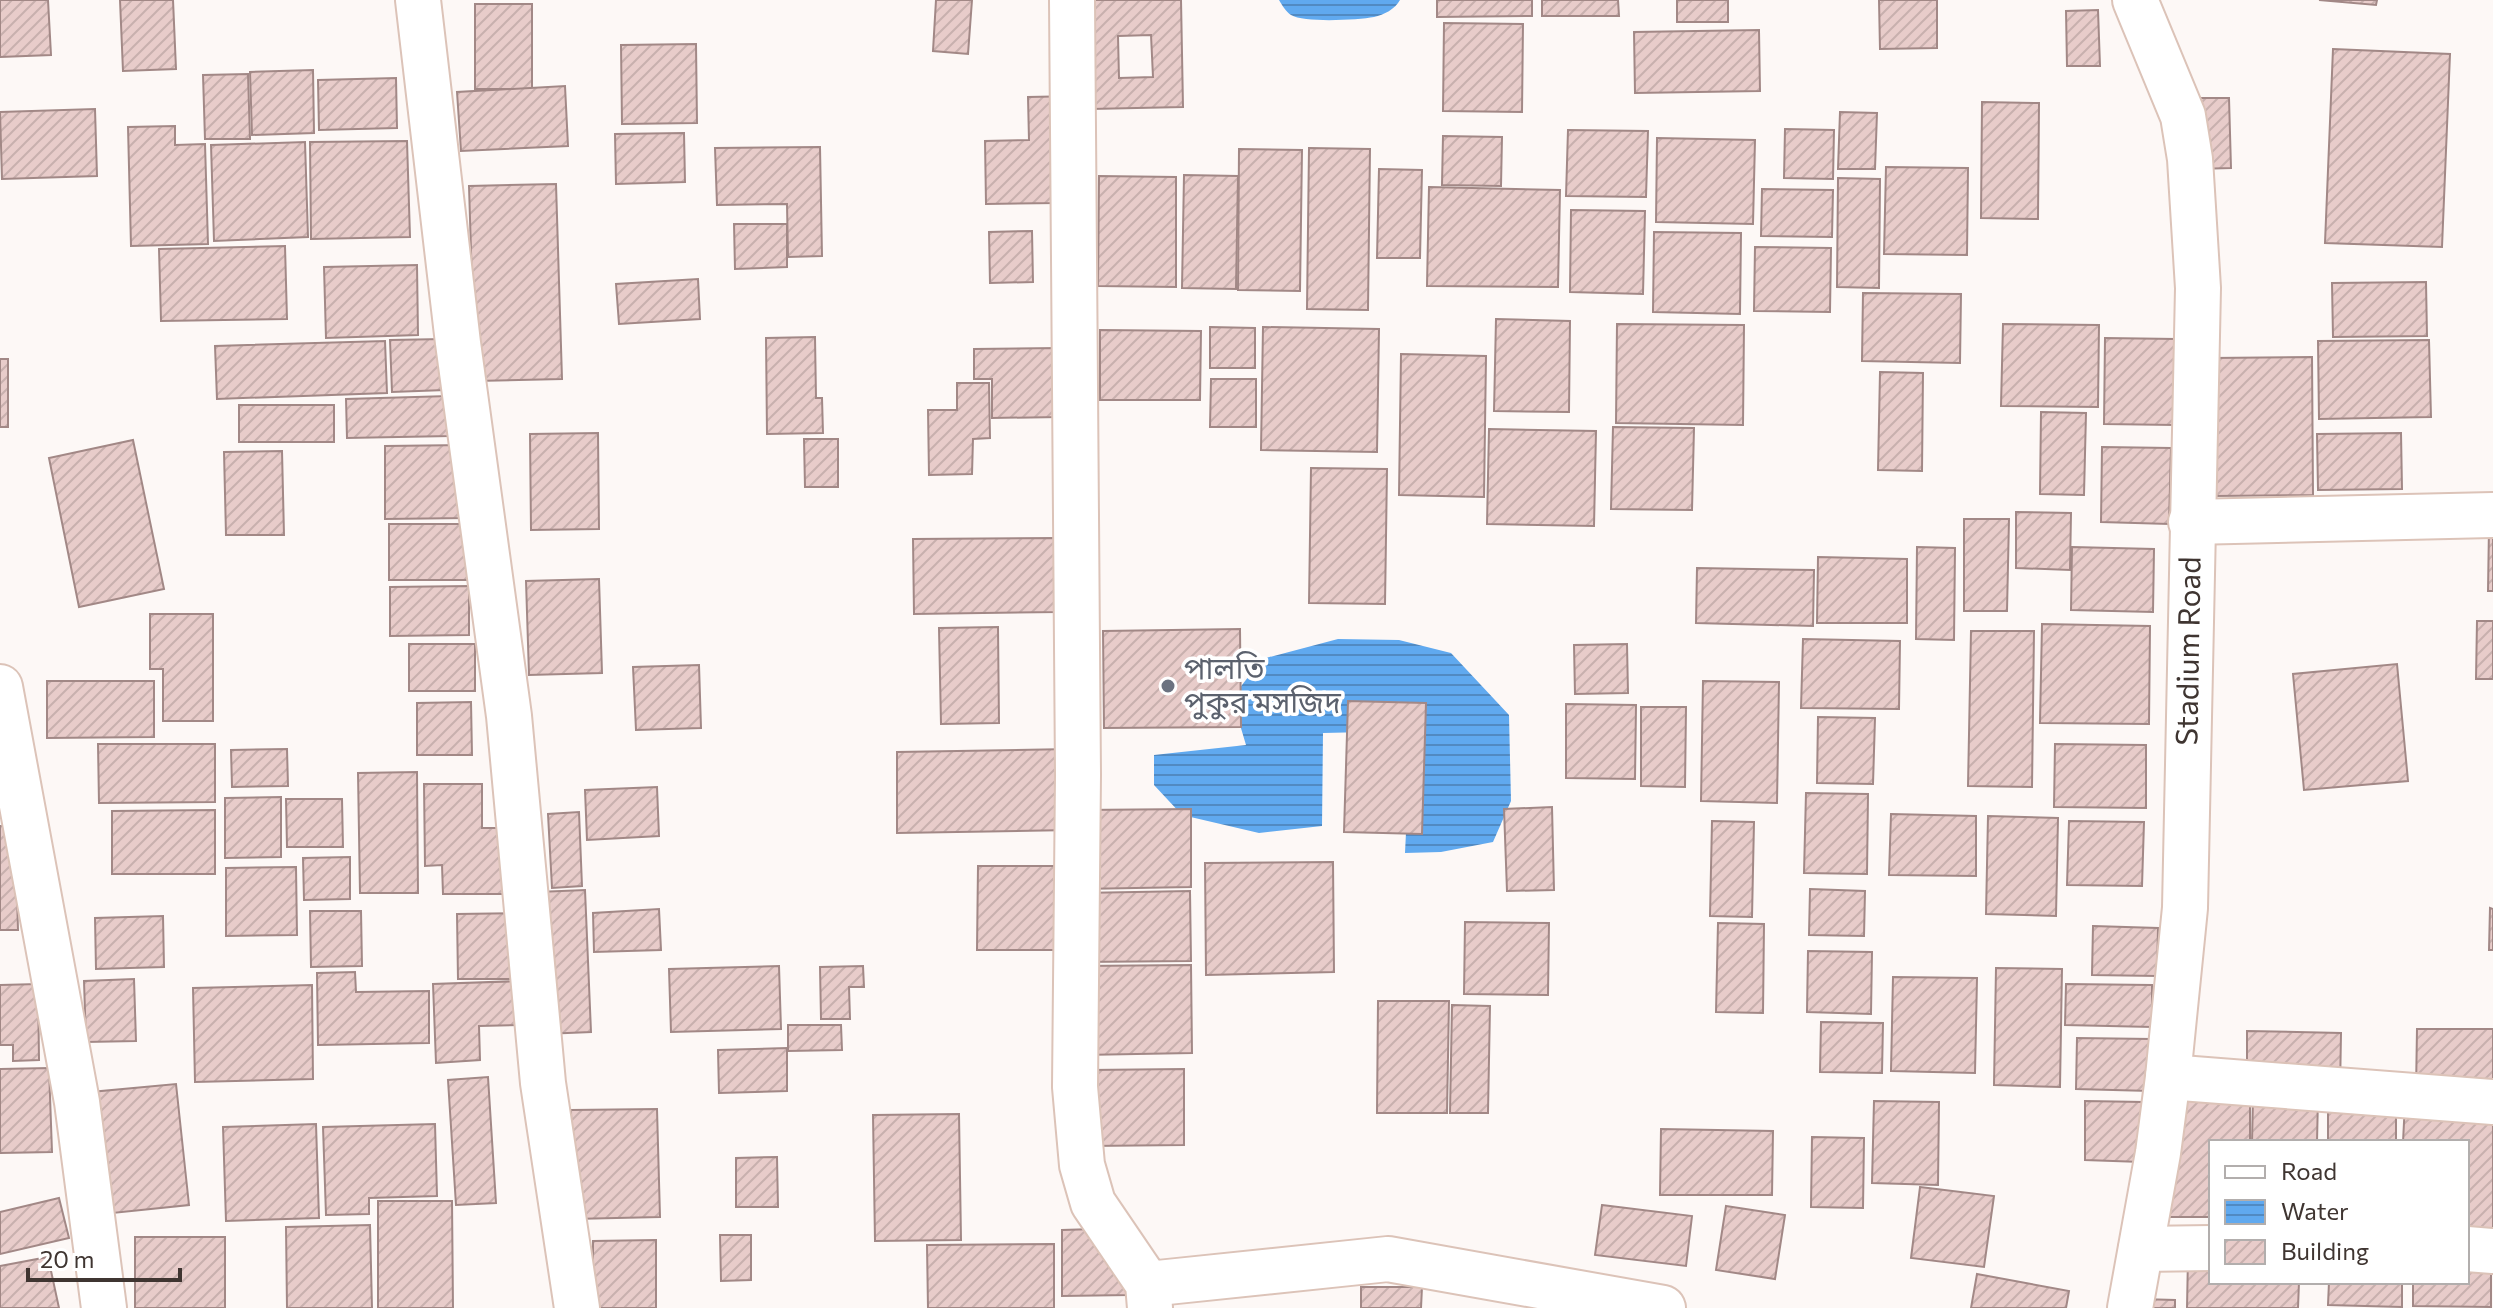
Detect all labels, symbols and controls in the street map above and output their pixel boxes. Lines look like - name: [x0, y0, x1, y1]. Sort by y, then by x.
- street label: Stadium Road: [2166, 556, 2207, 746]
- place label: পালতি পুকুর মসজিদ: [1184, 648, 1341, 720]
- marker: পালতি পুকুর মসজিদ: [1159, 677, 1177, 695]
- legend: [2209, 1140, 2469, 1284]
- text: Road: [2281, 1156, 2337, 1185]
- text: Water: [2281, 1196, 2349, 1225]
- scale bar: [28, 1232, 180, 1282]
- text: Building: [2281, 1236, 2369, 1265]
- text: 20 m: [40, 1244, 94, 1273]

